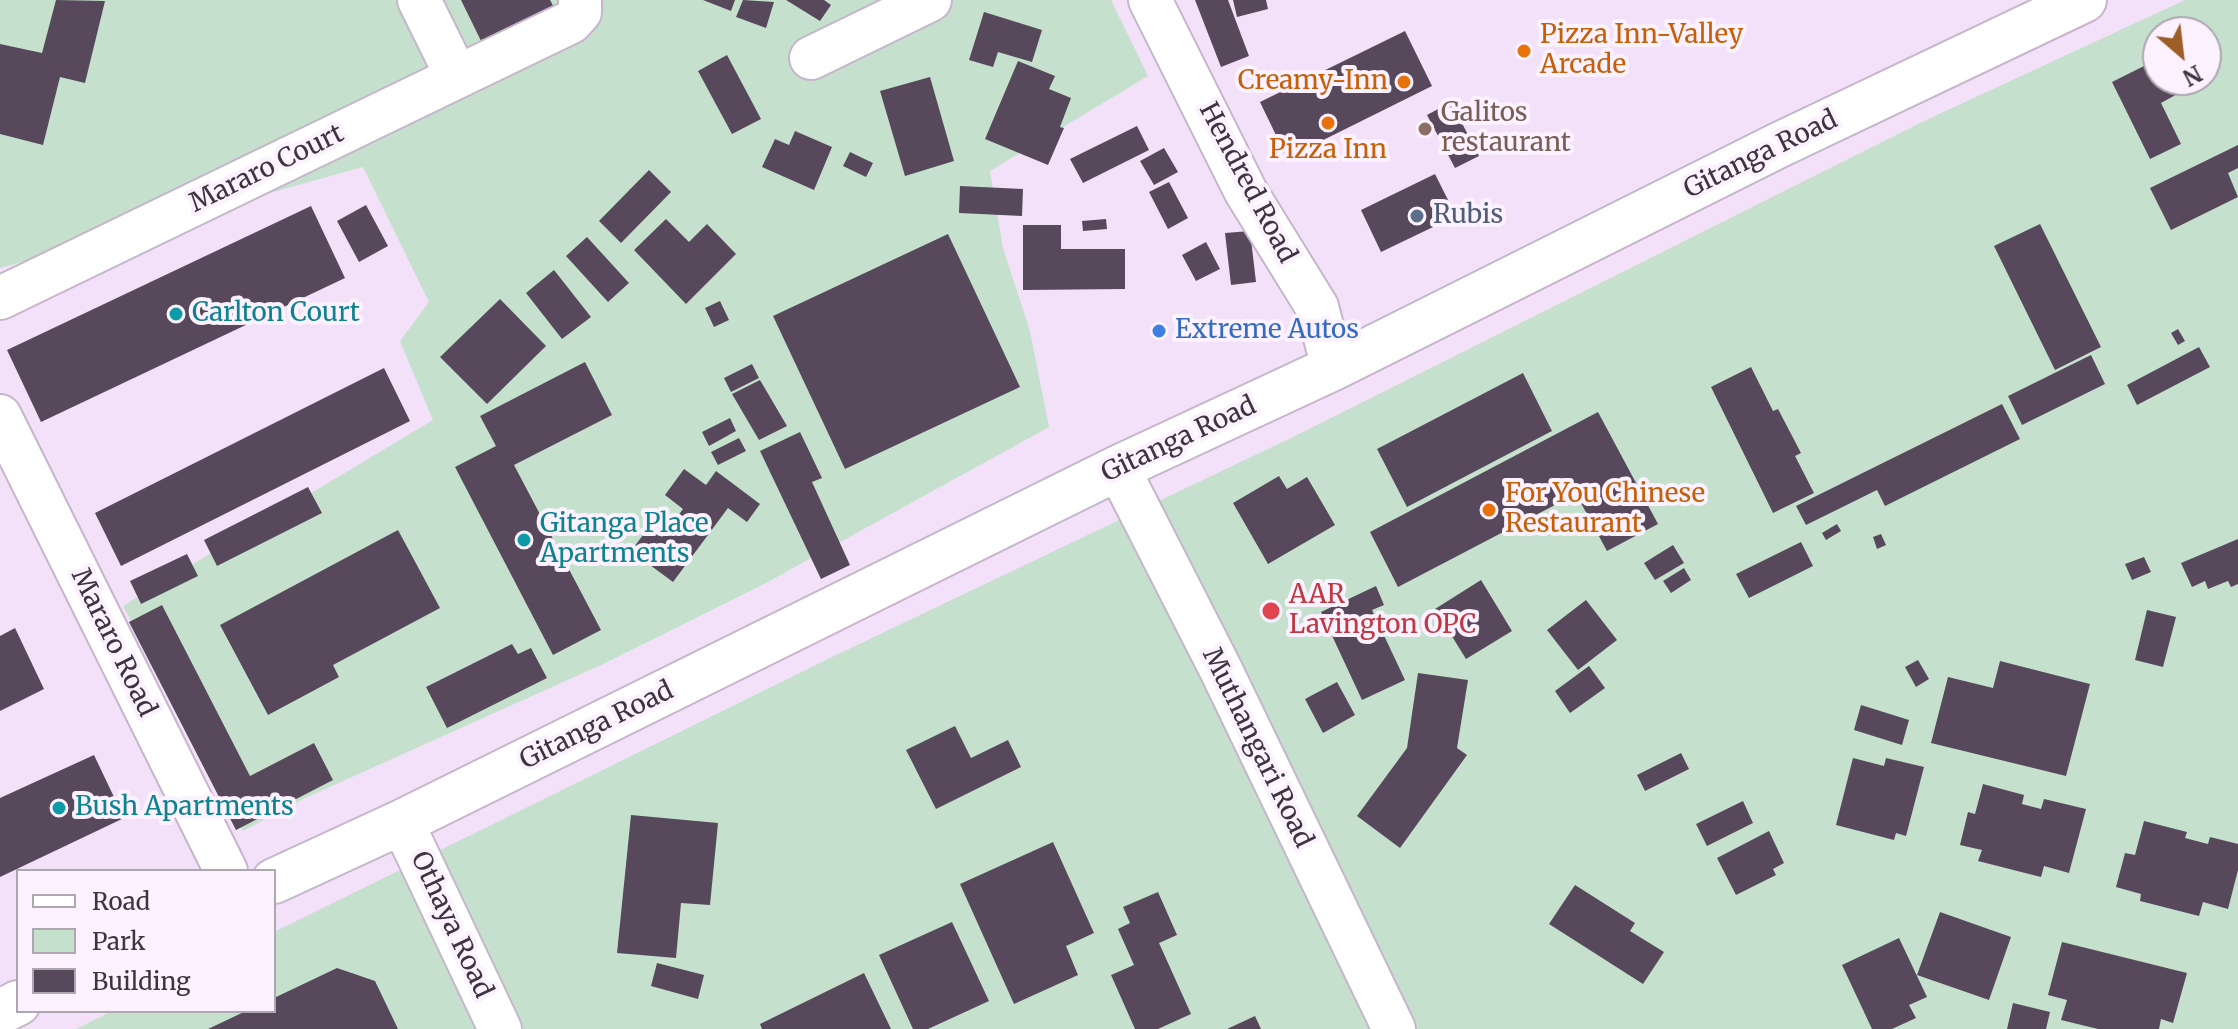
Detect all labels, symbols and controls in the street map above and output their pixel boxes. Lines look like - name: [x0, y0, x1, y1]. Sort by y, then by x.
- north arrow: [2142, 16, 2222, 96]
- place label: Pizza Inn-Valley Arcade: [1540, 20, 1743, 82]
- marker: Pizza Inn-Valley Arcade: [1515, 42, 1533, 60]
- text: N: [2178, 59, 2207, 92]
- place label: Creamy-Inn: [1238, 66, 1388, 98]
- marker: Creamy-Inn: [1395, 73, 1413, 91]
- street label: Hendred Road: [1192, 98, 1302, 268]
- place label: Galitos restaurant: [1441, 98, 1571, 160]
- street label: Gitanga Road: [1679, 104, 1843, 206]
- marker: Pizza Inn: [1319, 114, 1337, 132]
- street label: Mararo Court: [185, 118, 349, 220]
- marker: Galitos restaurant: [1416, 120, 1434, 138]
- place label: Pizza Inn: [1269, 135, 1387, 167]
- place label: Rubis: [1433, 200, 1503, 232]
- marker: Rubis: [1408, 207, 1426, 225]
- place label: Carlton Court: [192, 298, 360, 330]
- marker: Carlton Court: [167, 305, 185, 323]
- place label: Extreme Autos: [1175, 315, 1359, 347]
- marker: Extreme Autos: [1150, 322, 1168, 340]
- street label: Gitanga Road: [1097, 391, 1261, 489]
- place label: For You Chinese Restaurant: [1505, 479, 1705, 540]
- marker: For You Chinese Restaurant: [1480, 501, 1498, 519]
- place label: Gitanga Place Apartments: [540, 509, 709, 570]
- marker: Gitanga Place Apartments: [515, 531, 533, 549]
- street label: Mararo Road: [64, 564, 162, 722]
- place label: AAR Lavington OPC: [1289, 580, 1476, 642]
- marker: AAR Lavington OPC: [1260, 600, 1282, 622]
- street label: Muthangari Road: [1195, 643, 1319, 853]
- street label: Gitanga Road: [515, 675, 679, 777]
- place label: Bush Apartments: [75, 792, 294, 824]
- marker: Bush Apartments: [50, 799, 68, 817]
- street label: Othaya Road: [403, 847, 499, 1003]
- legend: [16, 869, 276, 1013]
- text: Road: [92, 886, 150, 917]
- text: Park: [92, 926, 145, 957]
- text: Building: [92, 966, 191, 997]

